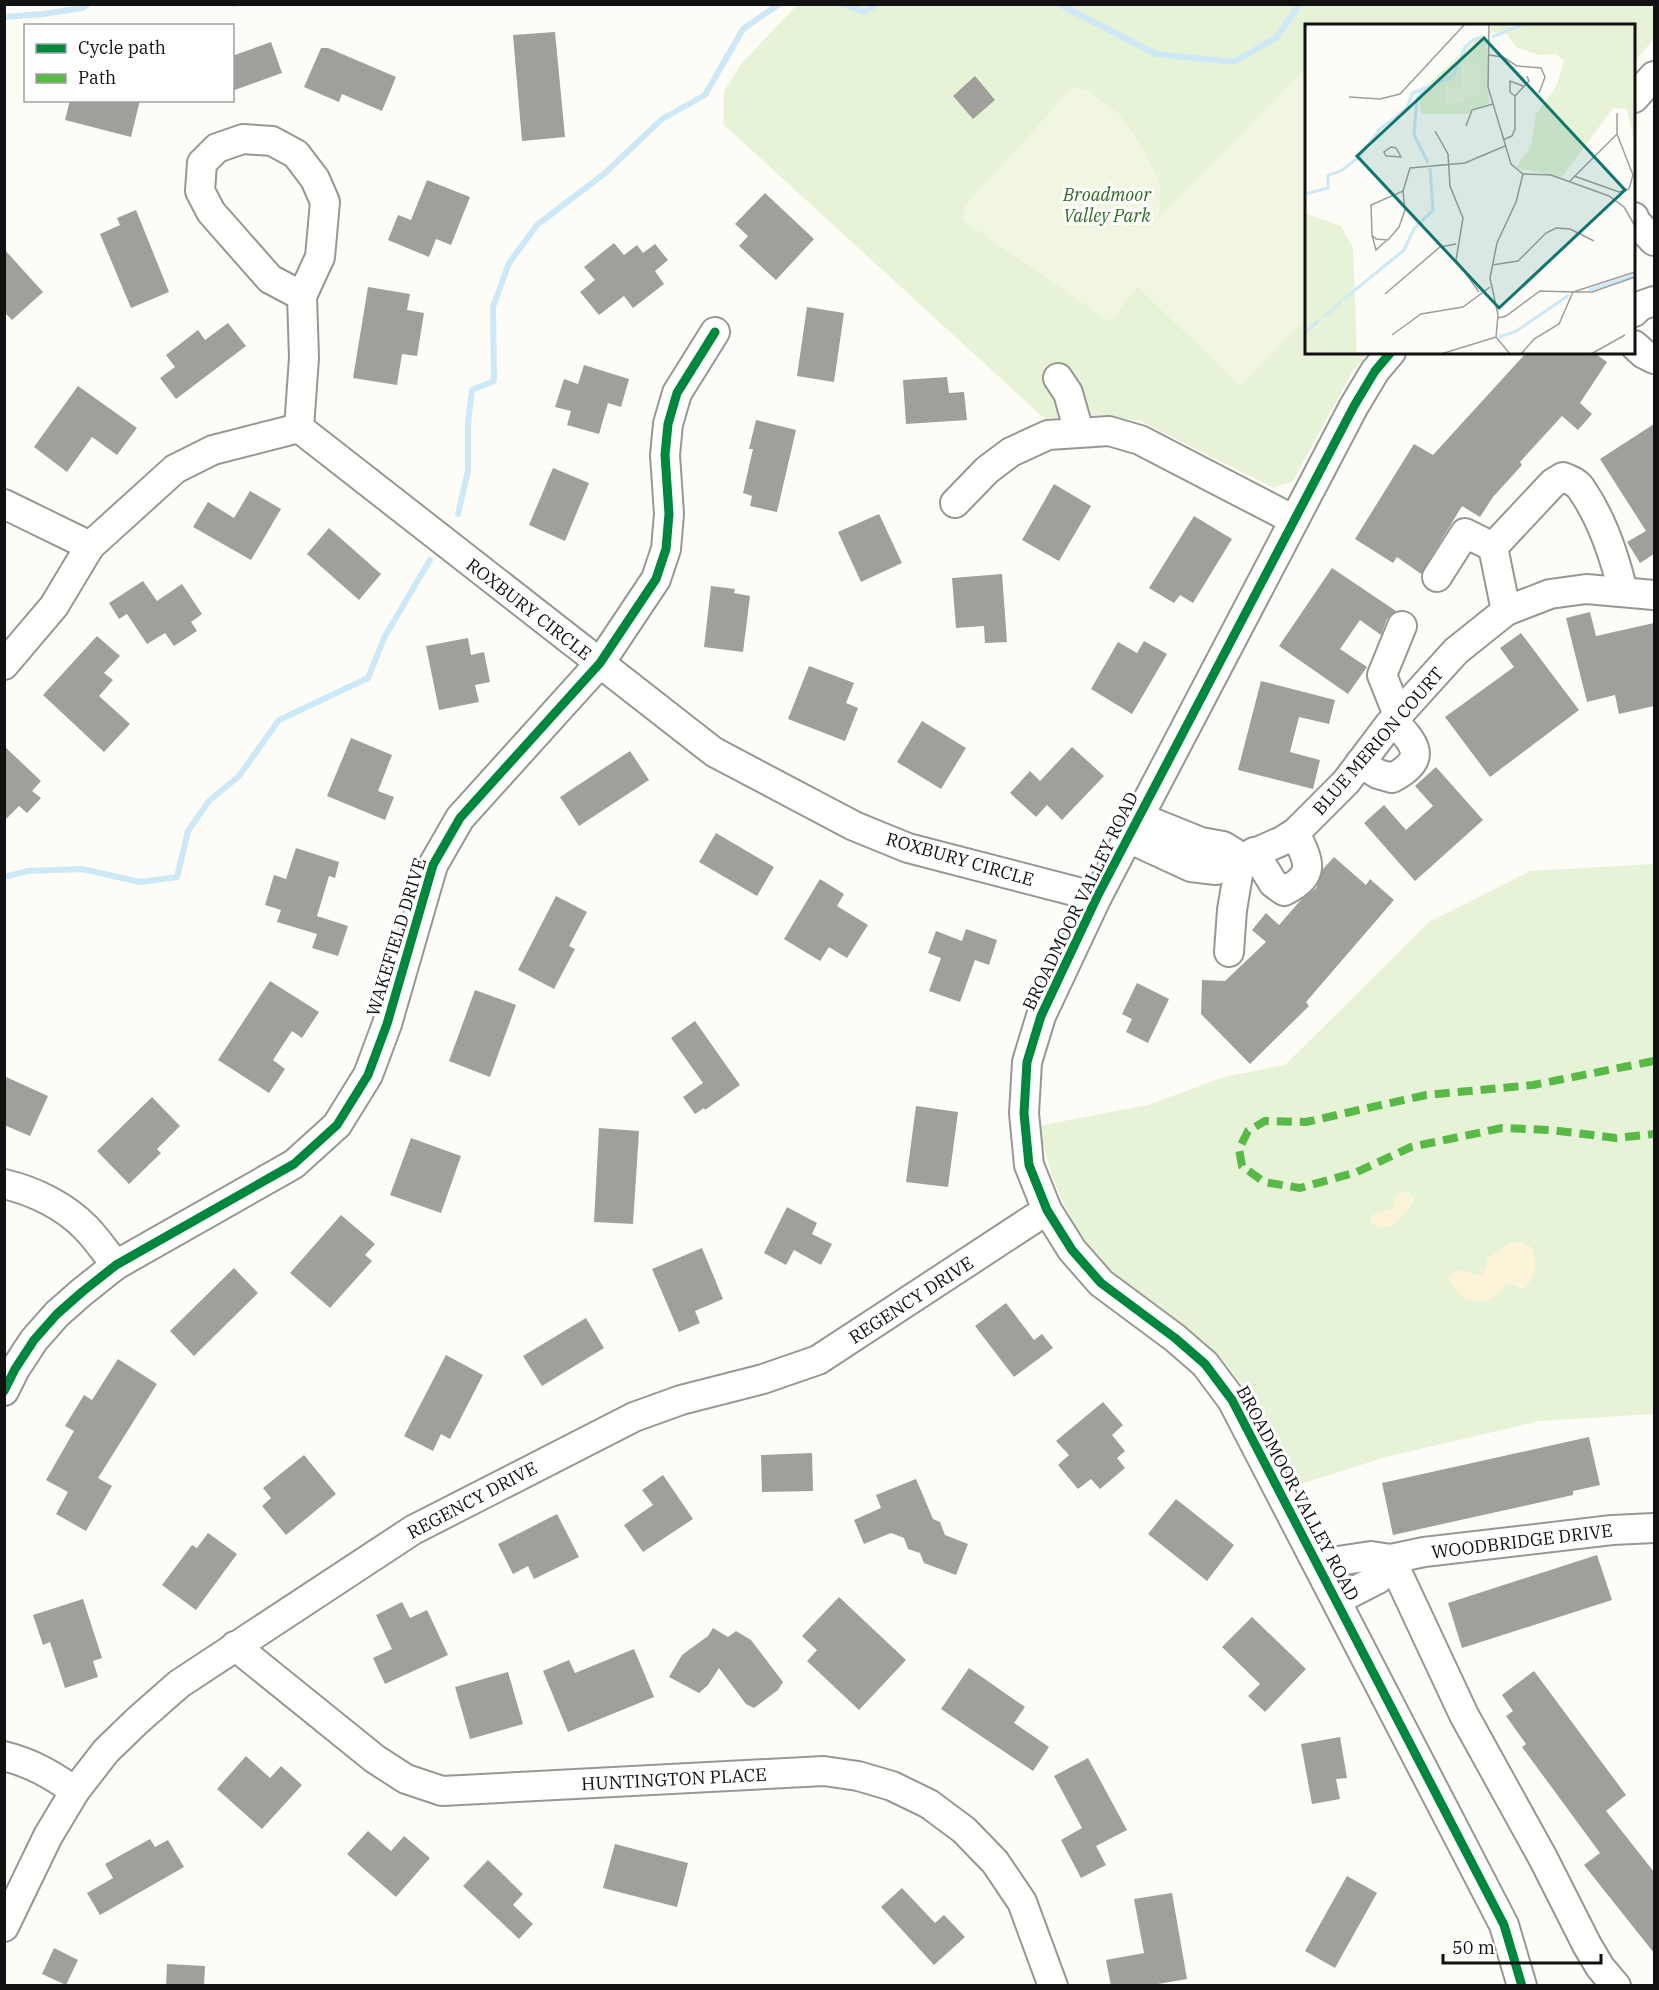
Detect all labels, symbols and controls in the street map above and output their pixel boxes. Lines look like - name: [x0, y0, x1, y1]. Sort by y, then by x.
- legend: [24, 24, 234, 102]
- inset map: [1305, 24, 1635, 354]
- text: Cycle path: [78, 36, 166, 59]
- text: Path: [78, 66, 116, 89]
- park label: Broadmoor Valley Park: [1062, 183, 1152, 227]
- street label: ROXBURY CIRCLE: [462, 553, 596, 665]
- street label: BLUE MERION COURT: [1307, 662, 1449, 820]
- street label: BROADMOOR VALLEY ROAD: [1017, 788, 1143, 1014]
- street label: ROXBURY CIRCLE: [883, 827, 1037, 891]
- street label: WAKEFIELD DRIVE: [361, 855, 431, 1019]
- street label: REGENCY DRIVE: [844, 1251, 978, 1349]
- street label: BROADMOOR VALLEY ROAD: [1231, 1381, 1365, 1605]
- street label: REGENCY DRIVE: [403, 1456, 541, 1544]
- street label: WOODBRIDGE DRIVE: [1430, 1518, 1614, 1564]
- street label: HUNTINGTON PLACE: [581, 1763, 767, 1795]
- scale bar: [1443, 1927, 1600, 1965]
- text: 50 m: [1452, 1936, 1495, 1959]

